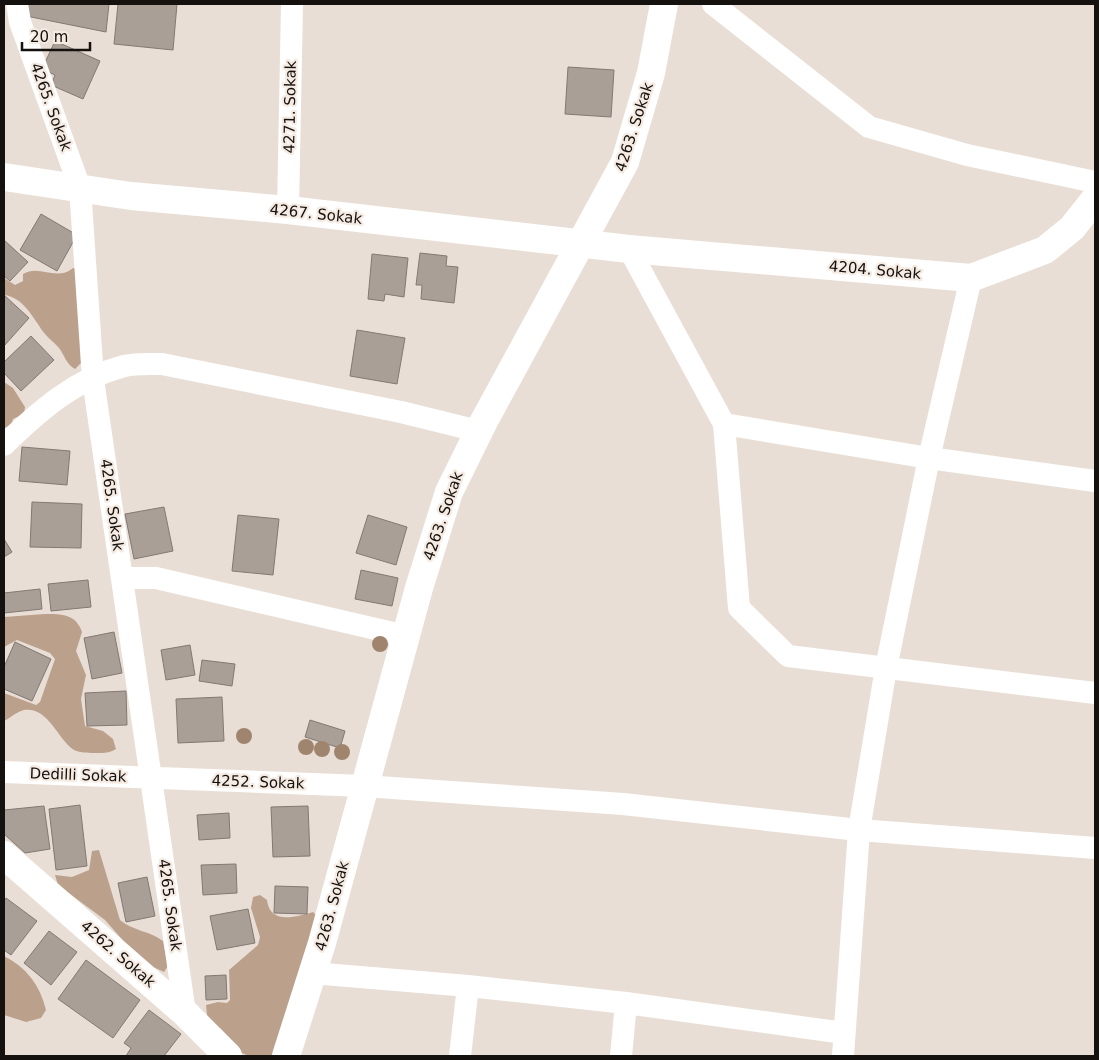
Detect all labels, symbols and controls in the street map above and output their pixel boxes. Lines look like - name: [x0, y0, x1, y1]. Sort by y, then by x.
- scale bar: [22, 20, 90, 52]
- text: 20 m: [30, 28, 68, 46]
- street label: 4265. Sokak: [27, 60, 75, 154]
- street label: 4271. Sokak: [280, 60, 300, 154]
- street label: 4263. Sokak: [611, 80, 657, 174]
- street label: 4267. Sokak: [269, 200, 363, 228]
- street label: 4204. Sokak: [828, 257, 922, 283]
- street label: 4265. Sokak: [97, 458, 127, 552]
- street label: 4263. Sokak: [419, 469, 467, 563]
- street label: Dedilli Sokak: [29, 764, 127, 786]
- street label: 4252. Sokak: [211, 771, 305, 793]
- street label: 4265. Sokak: [155, 858, 185, 952]
- street label: 4263. Sokak: [311, 859, 353, 953]
- street label: 4262. Sokak: [77, 917, 159, 991]

